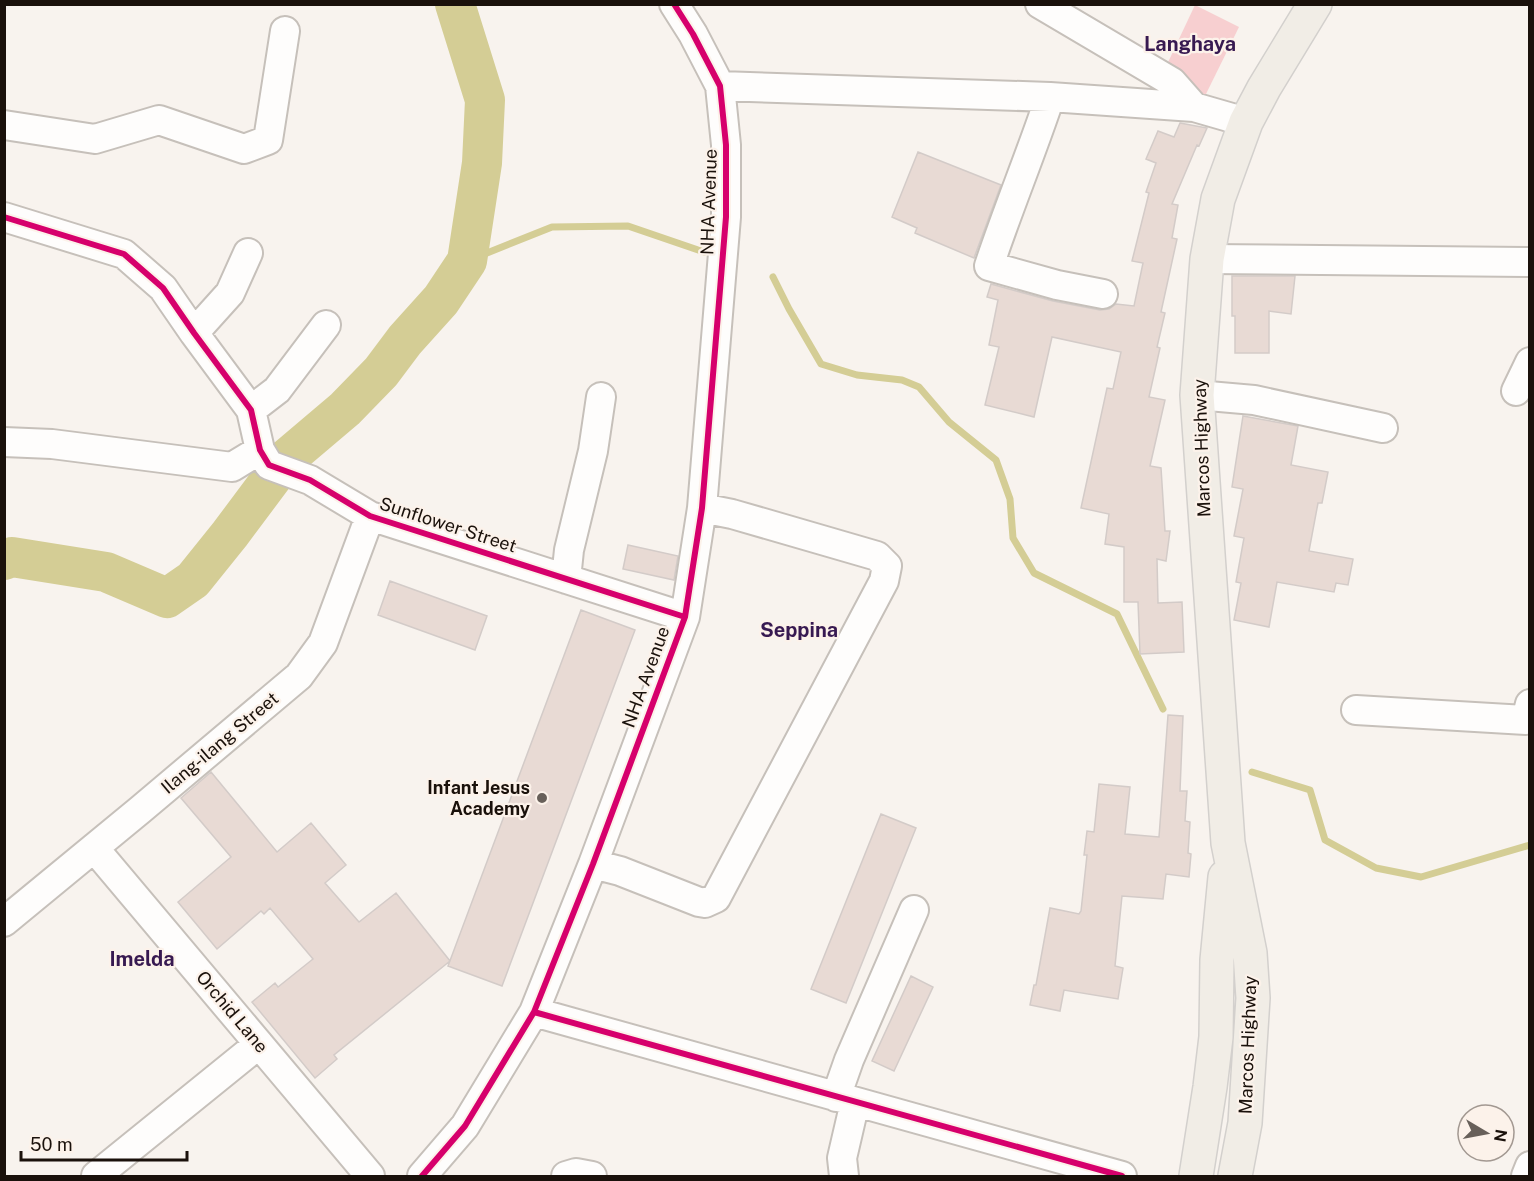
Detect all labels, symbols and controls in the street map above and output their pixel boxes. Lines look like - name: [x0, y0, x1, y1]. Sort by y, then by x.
- district label: Langhaya: [1144, 32, 1236, 56]
- street label: NHA Avenue: [696, 148, 721, 255]
- street label: Marcos Highway: [1189, 378, 1214, 518]
- street label: Sunflower Street: [377, 492, 519, 557]
- district label: Seppina: [760, 618, 838, 642]
- street label: NHA Avenue: [617, 623, 674, 730]
- street label: Ilang-ilang Street: [157, 687, 283, 798]
- place label: Infant Jesus Academy: [427, 777, 530, 819]
- marker: Infant Jesus Academy: [535, 791, 549, 805]
- district label: Imelda: [109, 947, 175, 971]
- street label: Orchid Lane: [192, 967, 273, 1057]
- street label: Marcos Highway: [1235, 975, 1260, 1115]
- north arrow: [1456, 1103, 1516, 1163]
- scale bar: [21, 1124, 188, 1162]
- text: N: [1490, 1128, 1511, 1143]
- text: 50 m: [30, 1134, 73, 1155]

